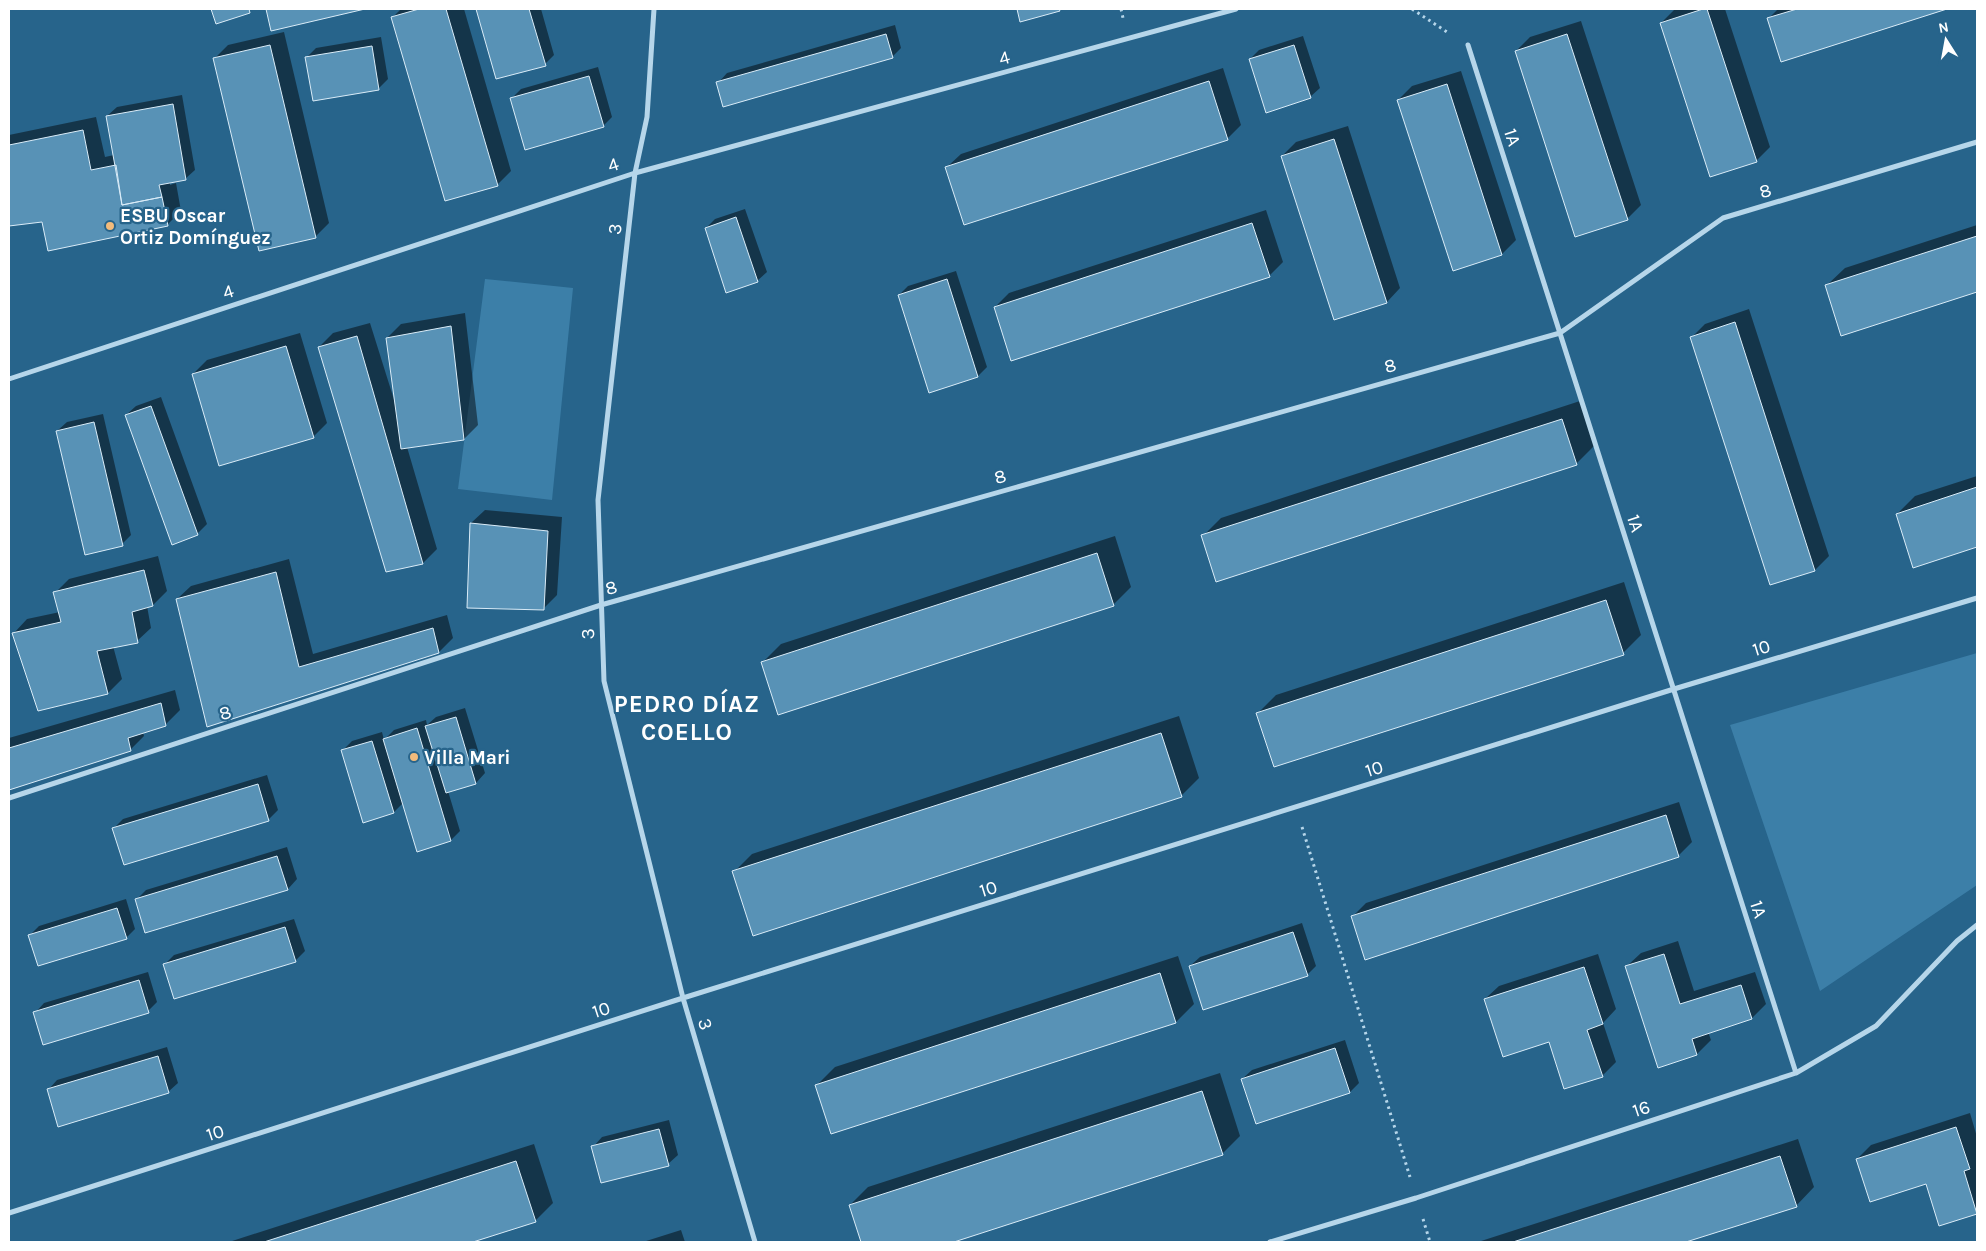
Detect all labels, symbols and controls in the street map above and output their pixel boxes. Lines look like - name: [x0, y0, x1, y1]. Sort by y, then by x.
- north arrow: [1921, 15, 1971, 65]
- text: N: [1937, 18, 1950, 37]
- street label: 4: [996, 46, 1013, 70]
- street label: 1A: [1499, 126, 1525, 149]
- street label: 4: [605, 153, 622, 177]
- street label: 8: [1756, 179, 1774, 203]
- place label: ESBU Oscar Ortiz Domínguez: [120, 205, 271, 249]
- marker: ESBU Oscar Ortiz Domínguez: [104, 220, 116, 232]
- street label: 3: [603, 222, 627, 236]
- street label: 4: [220, 280, 237, 304]
- street label: 8: [1382, 354, 1399, 378]
- street label: 8: [992, 465, 1009, 489]
- street label: 1A: [1622, 512, 1648, 535]
- street label: 8: [603, 576, 620, 600]
- street label: 3: [577, 628, 599, 640]
- street label: 10: [1750, 635, 1773, 661]
- district label: PEDRO DÍAZ COELLO: [614, 688, 760, 746]
- street label: 8: [216, 701, 234, 725]
- place label: Villa Mari: [424, 747, 511, 769]
- marker: Villa Mari: [408, 751, 420, 763]
- street label: 10: [1363, 756, 1386, 782]
- street label: 10: [977, 876, 1000, 902]
- street label: 1A: [1745, 898, 1771, 921]
- street label: 10: [590, 997, 613, 1023]
- street label: 3: [693, 1016, 717, 1033]
- street label: 16: [1630, 1096, 1653, 1122]
- street label: 10: [204, 1120, 227, 1146]

